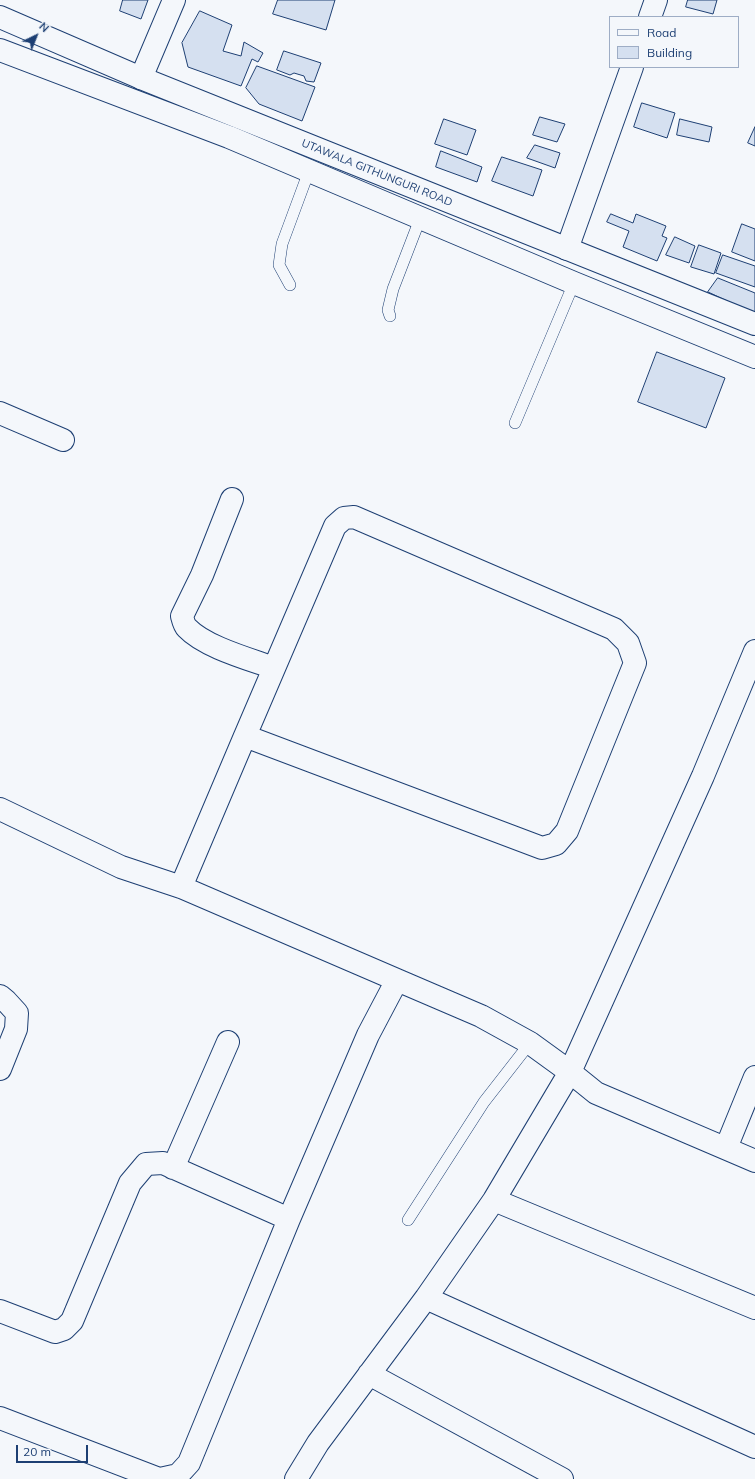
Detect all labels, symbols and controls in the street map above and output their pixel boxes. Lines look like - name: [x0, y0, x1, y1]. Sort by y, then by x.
- north arrow: [16, 16, 56, 56]
- legend: [609, 16, 739, 68]
- text: N: [36, 19, 52, 35]
- text: Road: [647, 25, 676, 40]
- text: Building: [647, 45, 692, 60]
- street label: UTAWALA GITHUNGURI ROAD: [300, 137, 454, 209]
- scale bar: [18, 1437, 90, 1463]
- text: 20 m: [23, 1444, 51, 1459]

